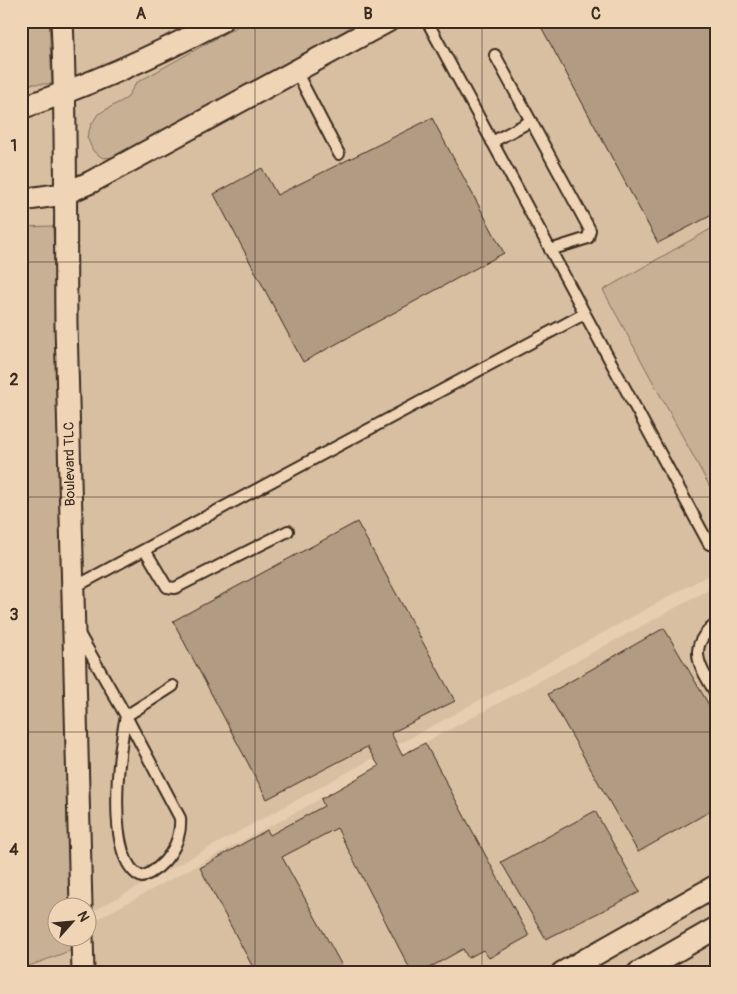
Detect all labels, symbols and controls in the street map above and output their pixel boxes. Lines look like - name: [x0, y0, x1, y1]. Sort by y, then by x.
- text: A: [136, 4, 147, 24]
- text: B: [363, 4, 373, 24]
- text: C: [591, 4, 601, 24]
- text: 1: [11, 136, 17, 156]
- text: 2: [10, 370, 19, 390]
- street label: Boulevard TLC: [60, 421, 79, 506]
- text: 3: [10, 605, 19, 625]
- text: 4: [9, 840, 19, 860]
- north arrow: [48, 896, 98, 946]
- text: N: [73, 908, 93, 924]

